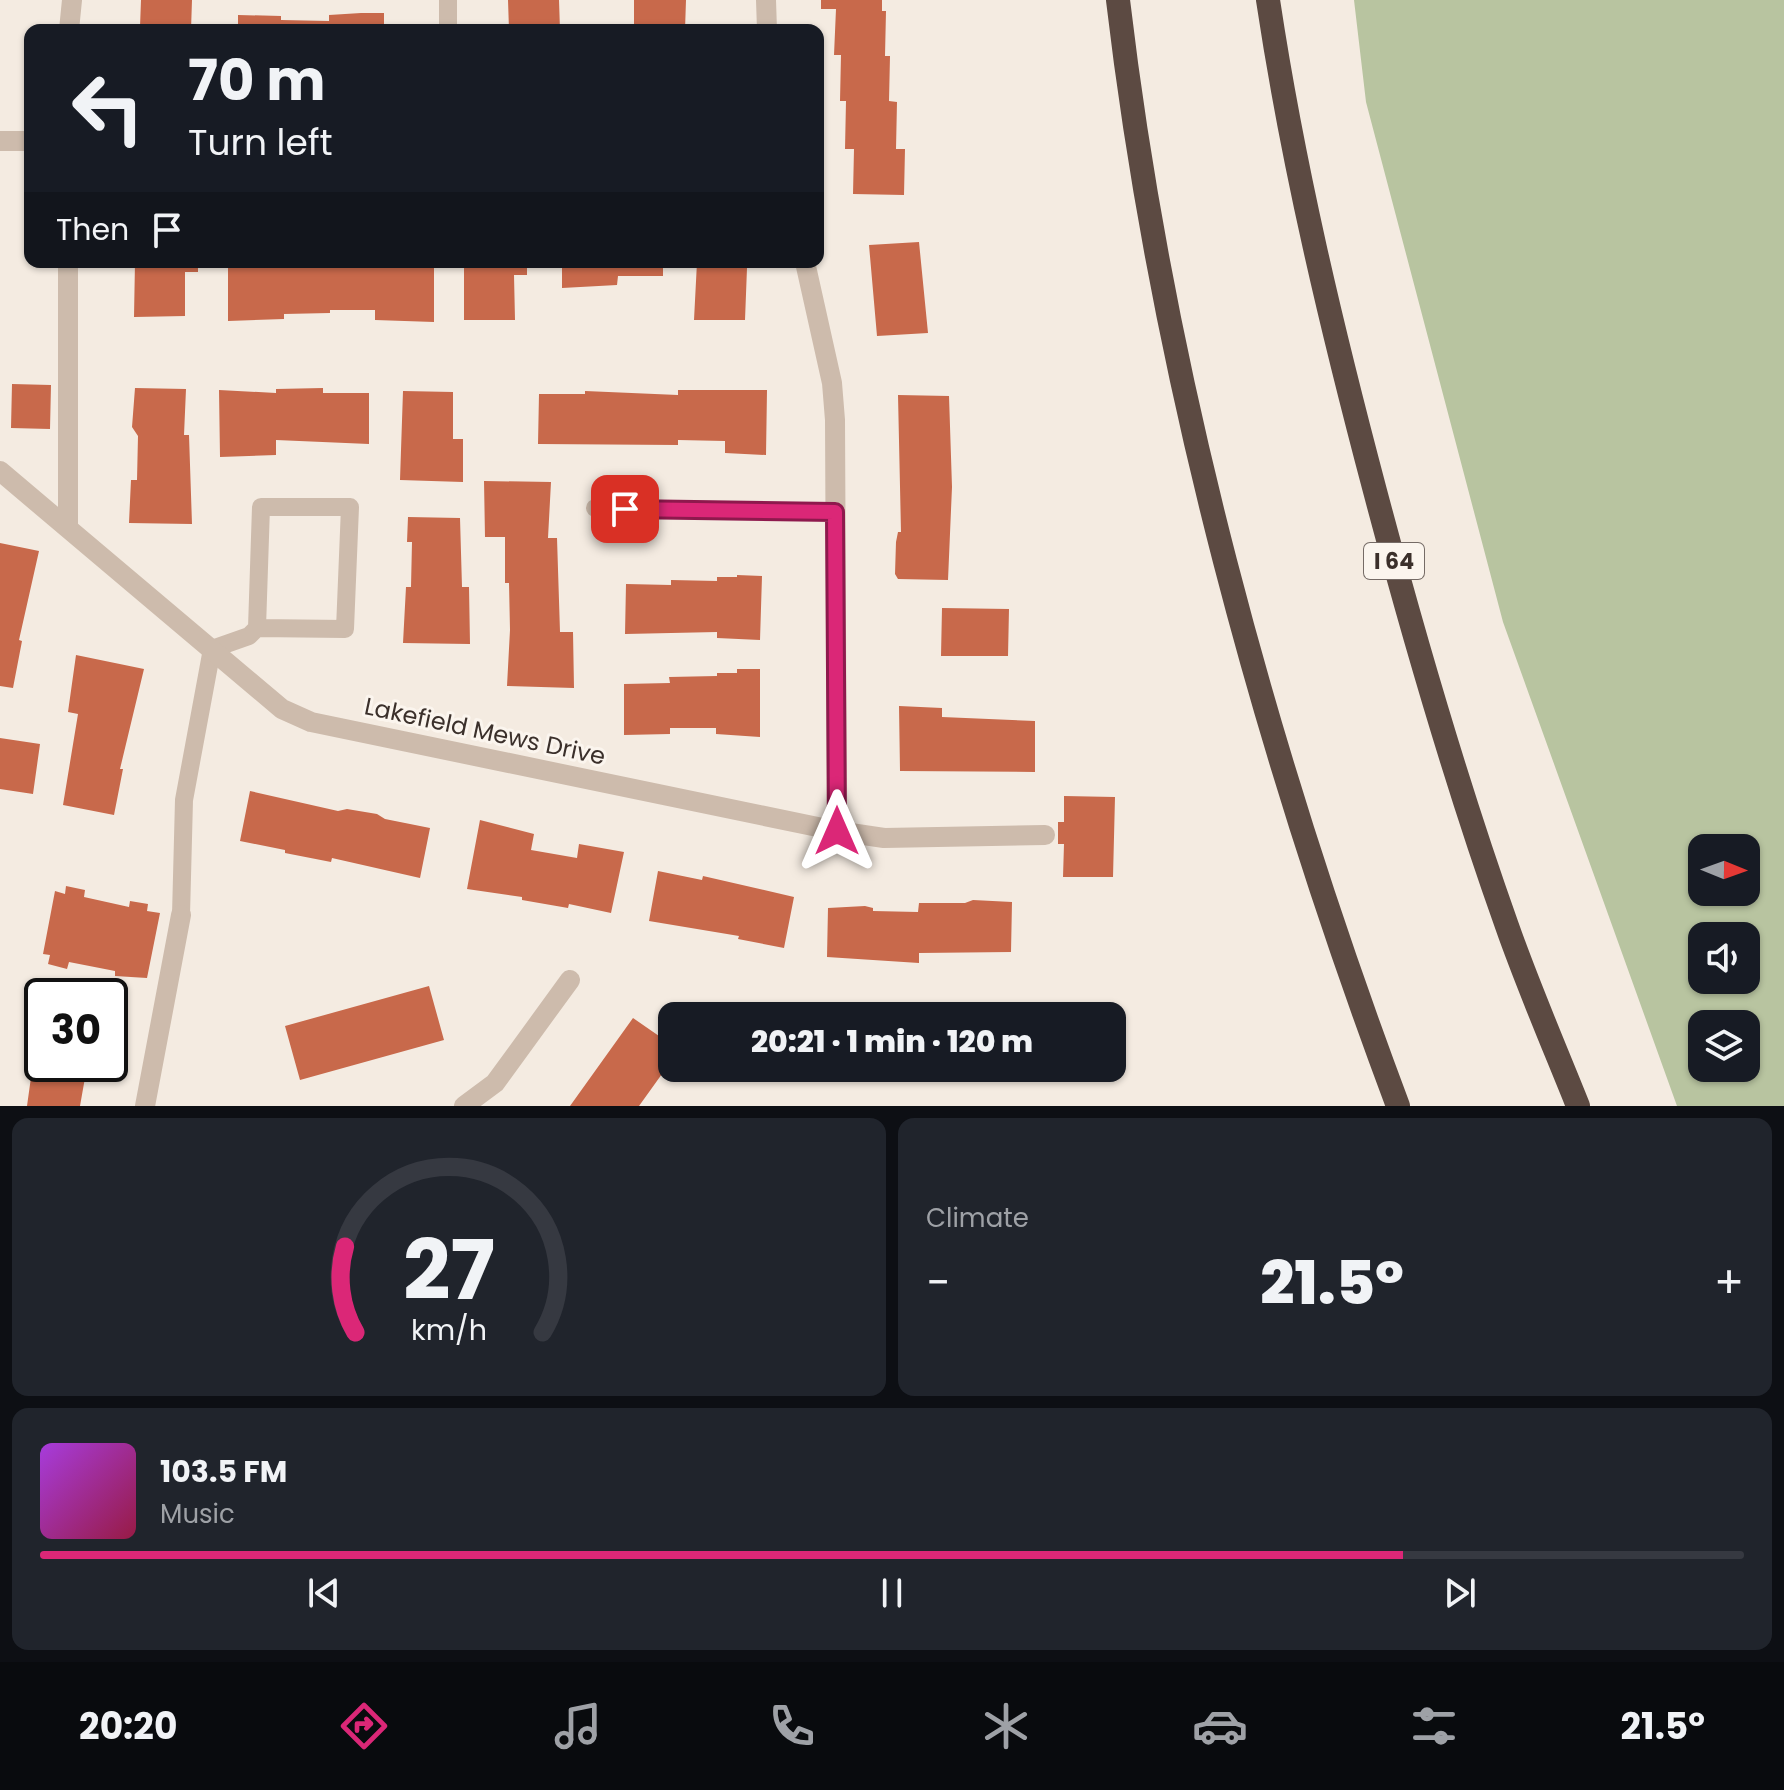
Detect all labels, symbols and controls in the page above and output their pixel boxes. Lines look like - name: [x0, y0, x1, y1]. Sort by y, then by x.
- text: 70 m: [188, 41, 326, 120]
- icon: left: [56, 56, 160, 160]
- text: Turn left: [188, 117, 333, 168]
- text: Then: [56, 208, 129, 251]
- icon: arrive: [145, 208, 189, 252]
- pin: [591, 475, 659, 543]
- icon: arrive: [603, 487, 647, 531]
- road number: I 64: [1364, 543, 1424, 579]
- street label: Lakefield Mews Drive: [362, 689, 608, 773]
- position arrow: [795, 789, 879, 873]
- north arrow: [1688, 834, 1760, 906]
- map controls: [1688, 834, 1760, 1082]
- button: sound: [1688, 922, 1760, 994]
- speed limit sign: 30: [24, 978, 128, 1082]
- button: layers: [1688, 1010, 1760, 1082]
- text: 20:21 · 1 min · 120 m: [751, 1020, 1033, 1063]
- text: Climate: [926, 1200, 1029, 1236]
- text: 27: [403, 1212, 495, 1328]
- text: 21.5°: [1260, 1241, 1404, 1325]
- text: −: [926, 1252, 950, 1313]
- text: +: [1714, 1252, 1744, 1313]
- text: km/h: [411, 1310, 487, 1350]
- text: 103.5 FM: [160, 1450, 287, 1493]
- text: Music: [160, 1496, 235, 1532]
- icon: previous: [302, 1571, 346, 1615]
- icon: pause: [870, 1571, 914, 1615]
- icon: next: [1438, 1571, 1482, 1615]
- icon: directions: [336, 1698, 392, 1754]
- icon: music: [550, 1698, 606, 1754]
- icon: phone: [764, 1698, 820, 1754]
- icon: climate: [978, 1698, 1034, 1754]
- icon: car: [1192, 1698, 1248, 1754]
- icon: filters: [1406, 1698, 1462, 1754]
- text: 20:20: [79, 1701, 177, 1752]
- text: 21.5°: [1621, 1701, 1705, 1752]

